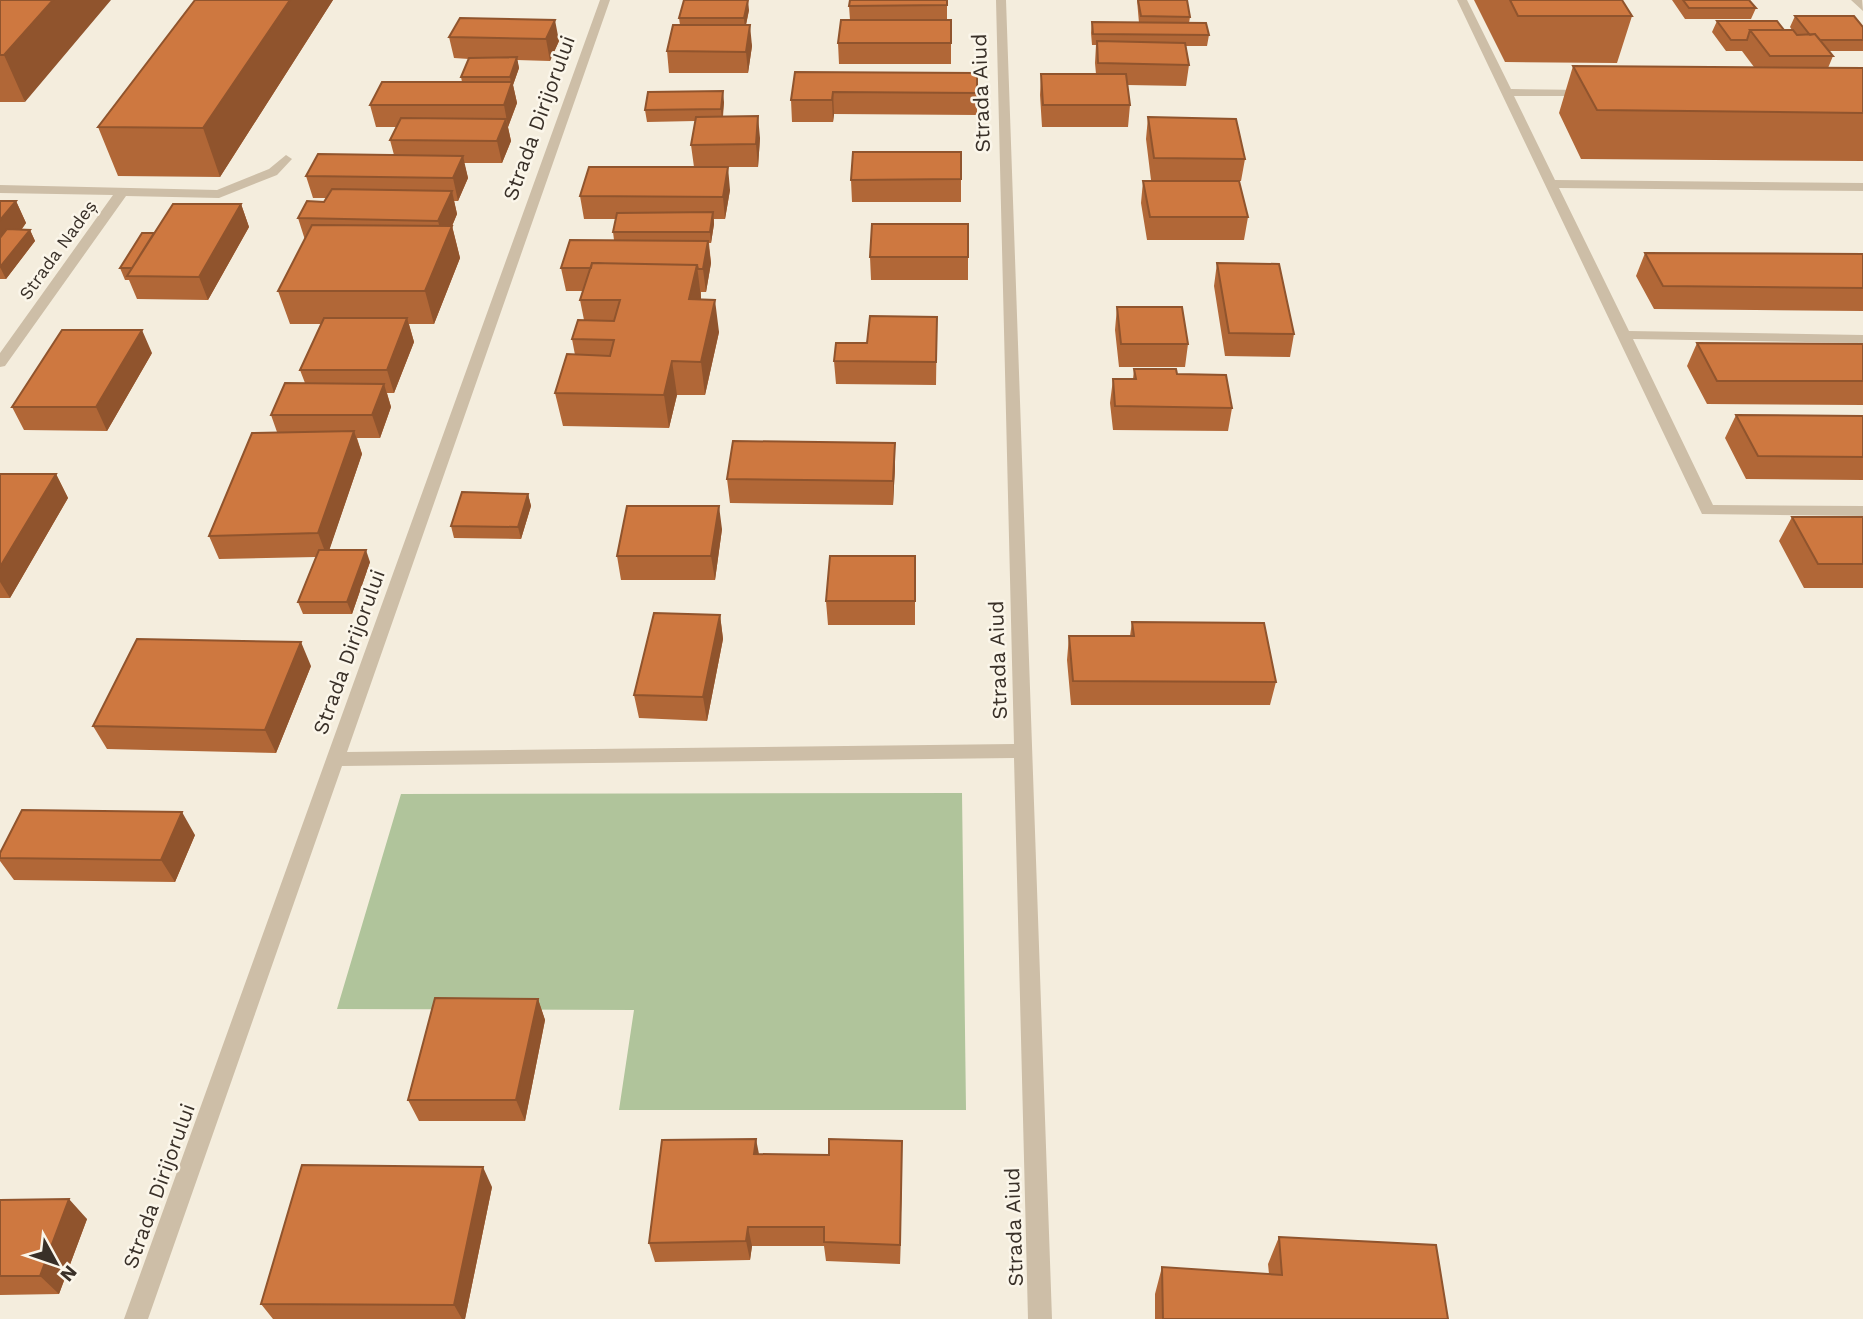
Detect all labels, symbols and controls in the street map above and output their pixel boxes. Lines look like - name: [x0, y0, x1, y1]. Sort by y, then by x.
- street label: Strada Dirijorului: [497, 32, 580, 204]
- street label: Strada Aiud: [966, 33, 995, 153]
- street label: Strada Nadeș: [14, 196, 101, 304]
- street label: Strada Dirijorului: [307, 566, 390, 738]
- street label: Strada Aiud: [983, 600, 1012, 720]
- street label: Strada Dirijorului: [117, 1100, 200, 1272]
- street label: Strada Aiud: [999, 1167, 1028, 1287]
- north arrow: [21, 1228, 91, 1298]
- text: N: [55, 1261, 82, 1286]

